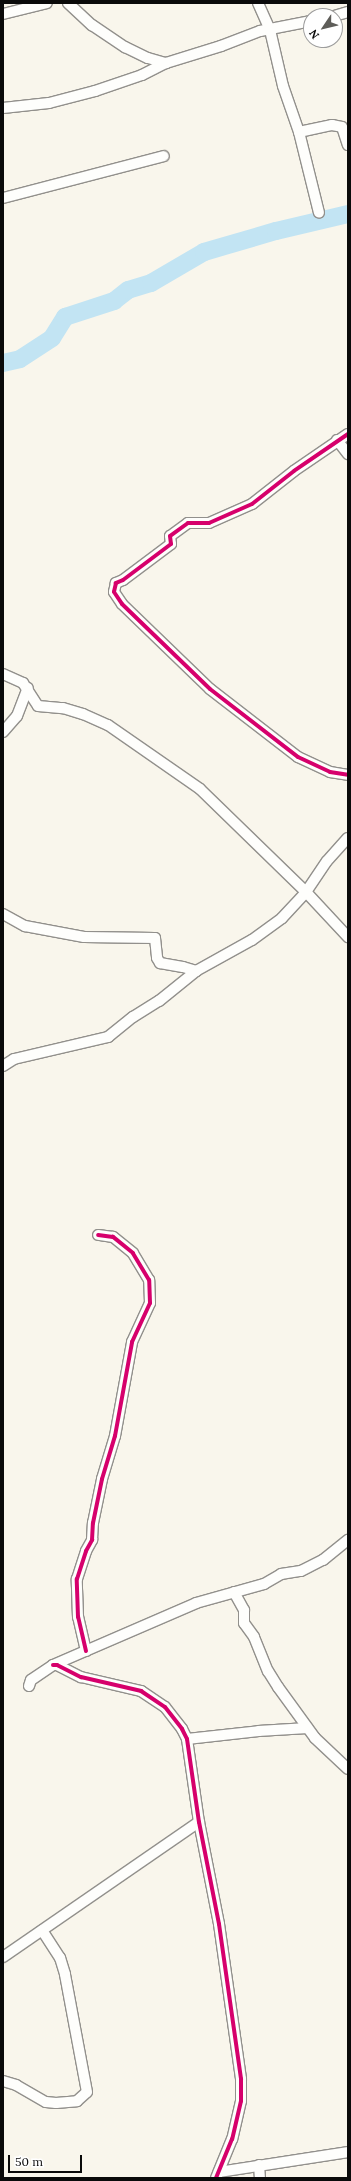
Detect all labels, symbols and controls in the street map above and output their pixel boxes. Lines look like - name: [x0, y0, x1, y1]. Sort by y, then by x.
- north arrow: [303, 8, 343, 48]
- text: N: [306, 27, 322, 42]
- scale bar: [10, 2147, 84, 2173]
- text: 50 m: [15, 2154, 43, 2169]

